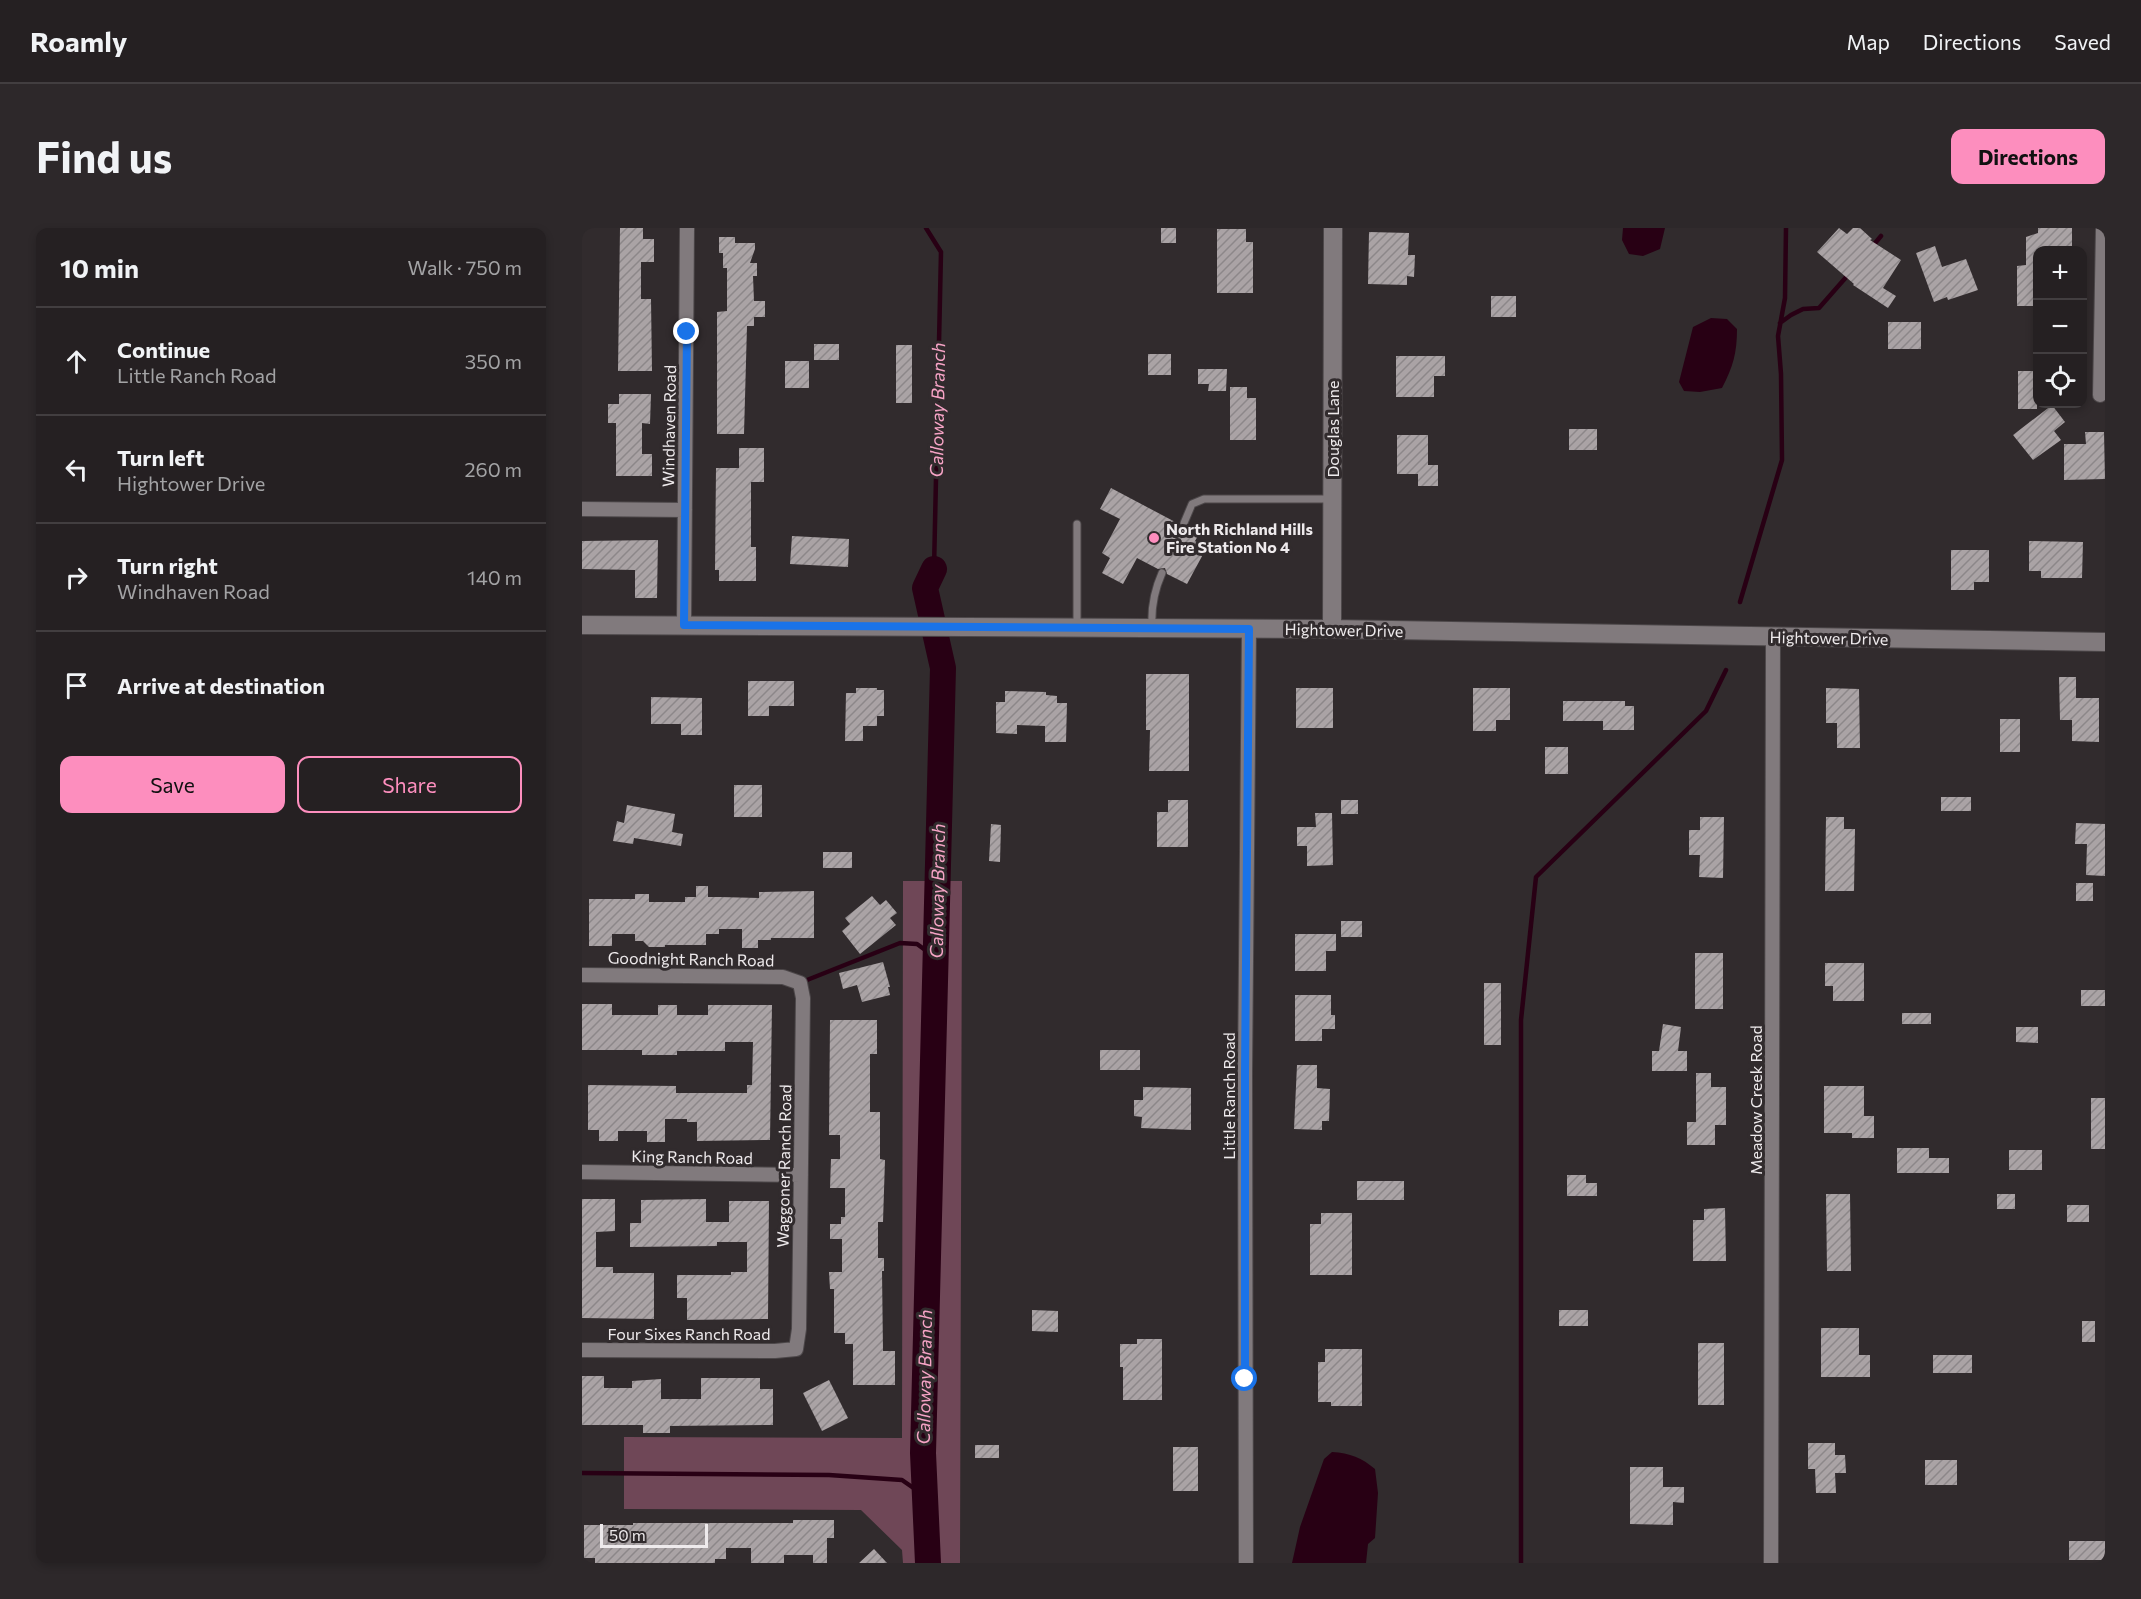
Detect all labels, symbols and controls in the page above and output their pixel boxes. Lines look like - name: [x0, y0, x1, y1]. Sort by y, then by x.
- text: Roamly: [30, 24, 127, 58]
- text: Map: [1847, 29, 1890, 54]
- text: Directions: [1923, 29, 2021, 54]
- text: Saved: [2054, 29, 2111, 54]
- button: Directions: [1951, 129, 2105, 184]
- text: Find us: [36, 130, 172, 182]
- map controls: [2033, 246, 2087, 408]
- button: +: [2033, 246, 2087, 300]
- text: 10 min: [60, 252, 139, 283]
- text: Walk · 750 m: [408, 255, 522, 279]
- button: −: [2033, 300, 2087, 354]
- route end: [673, 318, 699, 344]
- text: Continue: [117, 336, 210, 363]
- water label: Calloway Branch: [925, 342, 949, 478]
- icon: ahead: [60, 345, 93, 378]
- text: 350 m: [465, 349, 522, 373]
- button: locate: [2033, 354, 2087, 408]
- text: Little Ranch Road: [117, 363, 277, 387]
- street label: Windhaven Road: [658, 365, 679, 487]
- street label: Douglas Lane: [1323, 381, 1342, 477]
- text: Turn left: [117, 444, 204, 471]
- icon: left: [60, 453, 93, 486]
- text: 260 m: [464, 457, 522, 481]
- text: Hightower Drive: [117, 471, 265, 495]
- place label: North Richland Hills Fire Station No 4: [1166, 519, 1313, 556]
- marker: North Richland Hills Fire Station No 4: [1147, 531, 1161, 545]
- text: Turn right: [117, 552, 218, 579]
- icon: right: [60, 561, 93, 594]
- text: 140 m: [467, 565, 522, 589]
- text: Windhaven Road: [117, 579, 270, 603]
- street label: Hightower Drive: [1284, 619, 1404, 640]
- street label: Hightower Drive: [1769, 627, 1889, 648]
- icon: arrive: [60, 669, 93, 702]
- text: Arrive at destination: [117, 672, 325, 699]
- button: Save: [60, 756, 285, 813]
- button: Share: [297, 756, 522, 813]
- water label: Calloway Branch: [925, 823, 949, 959]
- street label: Goodnight Ranch Road: [608, 948, 774, 969]
- street label: Meadow Creek Road: [1746, 1025, 1765, 1175]
- street label: Little Ranch Road: [1219, 1032, 1238, 1160]
- street label: Waggoner Ranch Road: [773, 1084, 794, 1248]
- street label: King Ranch Road: [631, 1146, 753, 1167]
- water label: Calloway Branch: [912, 1309, 936, 1445]
- street label: Four Sixes Ranch Road: [608, 1324, 770, 1343]
- route start: [1231, 1365, 1257, 1391]
- scale bar: [600, 1521, 708, 1548]
- text: 50 m: [609, 1525, 646, 1544]

